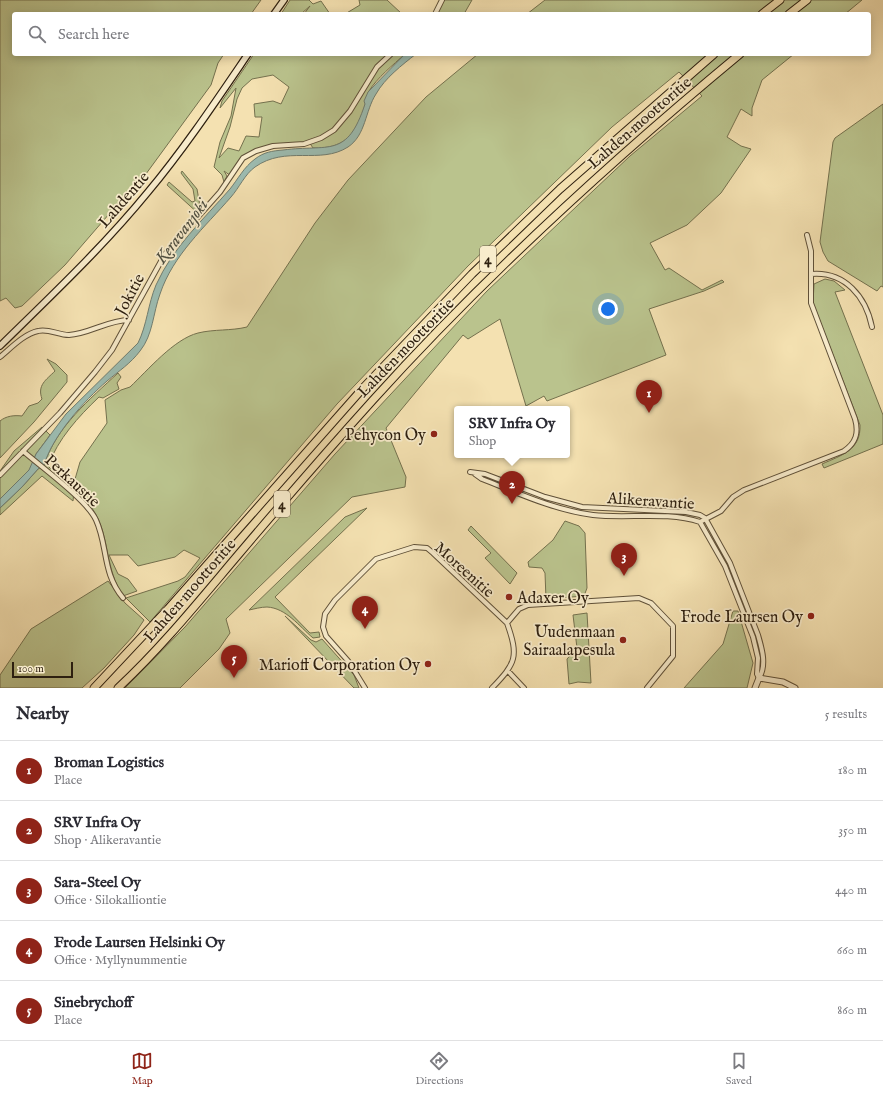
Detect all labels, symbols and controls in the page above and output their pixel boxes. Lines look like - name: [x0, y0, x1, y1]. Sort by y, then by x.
- search box: [12, 12, 871, 56]
- icon: search: [26, 23, 48, 45]
- text: Search here: [58, 25, 129, 44]
- street label: Lahden moottoritie: [584, 73, 696, 174]
- street label: Lahdentie: [95, 168, 154, 233]
- water label: Keravanjoki: [150, 194, 214, 269]
- road number: 4: [480, 246, 496, 272]
- street label: Jokitie: [111, 271, 150, 321]
- street label: Lahden moottoritie: [354, 294, 459, 402]
- your location: [598, 299, 618, 319]
- pin: 1: [636, 380, 662, 413]
- popup: [454, 406, 570, 458]
- text: SRV Infra Oy: [469, 414, 555, 433]
- place label: Pehycon Oy: [345, 426, 426, 446]
- marker: Pehycon Oy: [429, 429, 439, 439]
- text: Shop: [469, 433, 496, 450]
- street label: Perkaustie: [40, 451, 104, 512]
- pin: 2: [499, 471, 525, 504]
- street label: Alikeravantie: [606, 489, 695, 515]
- road number: 4: [274, 491, 290, 517]
- street label: Lahden moottoritie: [140, 535, 241, 647]
- street label: Moreenitie: [430, 538, 498, 603]
- pin: 3: [611, 543, 637, 576]
- place label: Adaxer Oy: [516, 589, 589, 609]
- marker: Adaxer Oy: [504, 592, 514, 602]
- pin: 4: [352, 596, 378, 629]
- place label: Frode Laursen Oy: [681, 608, 803, 628]
- marker: Frode Laursen Oy: [806, 611, 816, 621]
- place label: Uudenmaan Sairaalapesula: [523, 623, 615, 661]
- marker: Uudenmaan Sairaalapesula: [618, 635, 628, 645]
- pin: 5: [221, 645, 247, 678]
- place label: Marioff Corporation Oy: [259, 656, 420, 676]
- marker: Marioff Corporation Oy: [423, 659, 433, 669]
- scale bar: [12, 660, 73, 679]
- text: 100 m: [18, 662, 44, 676]
- text: Nearby: [16, 704, 69, 725]
- text: 5 results: [825, 706, 867, 723]
- text: Broman Logistics: [54, 753, 164, 772]
- text: 1: [27, 762, 31, 779]
- text: 180 m: [838, 762, 867, 779]
- text: Place: [54, 772, 82, 789]
- text: SRV Infra Oy: [54, 813, 141, 832]
- text: 2: [26, 822, 32, 839]
- text: 350 m: [838, 822, 867, 839]
- text: Shop · Alikeravantie: [54, 832, 161, 849]
- text: Sara-Steel Oy: [54, 873, 141, 892]
- text: 3: [27, 882, 31, 899]
- text: 440 m: [835, 882, 867, 899]
- text: Office · Silokalliontie: [54, 892, 166, 909]
- text: Frode Laursen Helsinki Oy: [54, 933, 225, 952]
- text: 4: [26, 942, 32, 959]
- text: 660 m: [837, 942, 867, 959]
- text: Office · Myllynummentie: [54, 952, 187, 969]
- text: Sinebrychoff: [54, 993, 133, 1012]
- text: 5: [27, 1002, 31, 1019]
- text: 860 m: [837, 1002, 867, 1019]
- text: Place: [54, 1012, 82, 1029]
- tab: Map: [131, 1050, 153, 1088]
- tab: Directions: [416, 1050, 463, 1088]
- tab: Saved: [726, 1050, 752, 1088]

